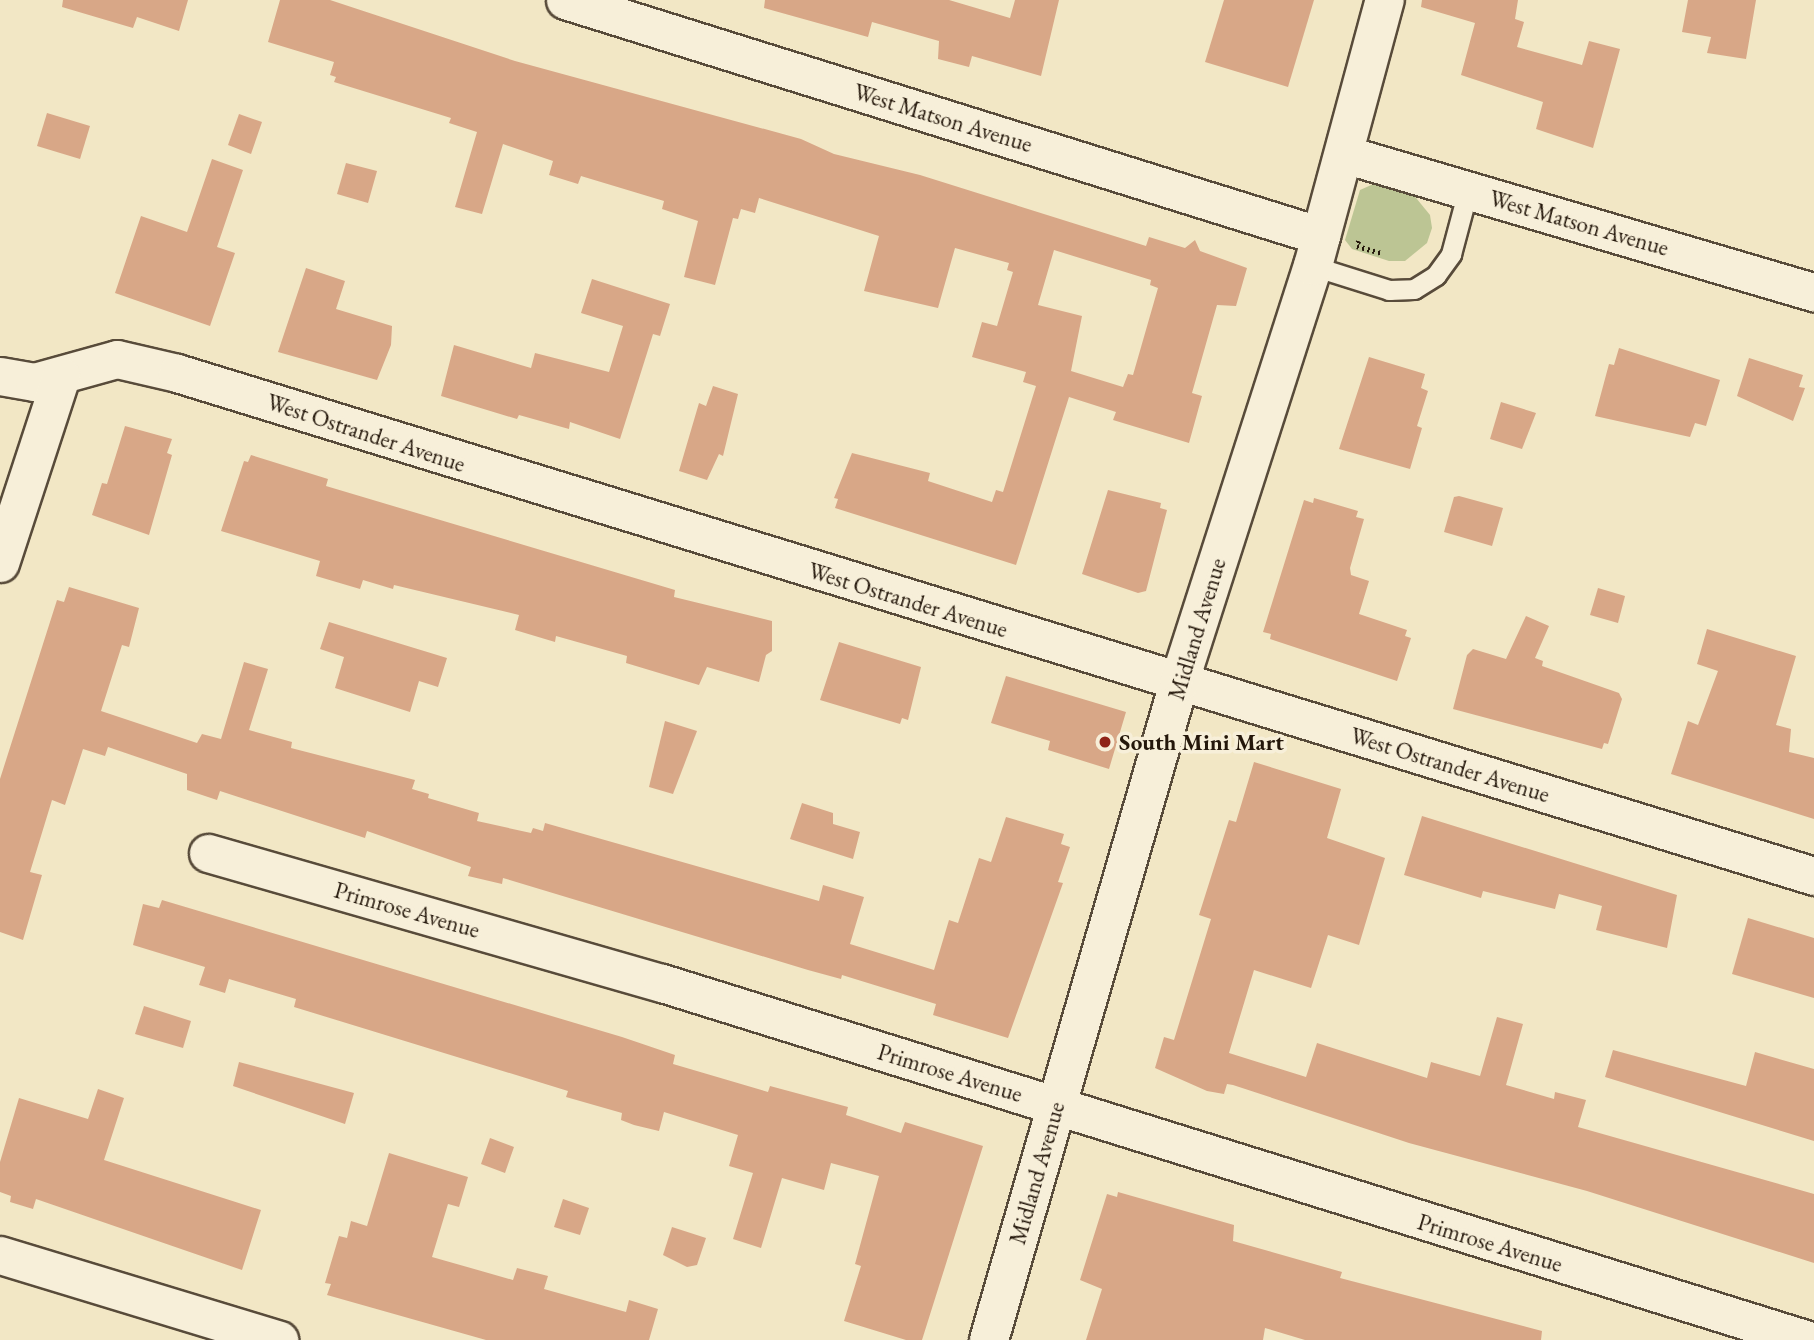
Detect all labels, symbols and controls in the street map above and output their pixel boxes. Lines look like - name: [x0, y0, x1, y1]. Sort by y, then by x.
- street label: West Matson Avenue: [850, 78, 1036, 158]
- street label: West Matson Avenue: [1486, 184, 1672, 262]
- street label: West Ostrander Avenue: [263, 388, 469, 478]
- street label: Midland Avenue: [1162, 555, 1232, 703]
- street label: West Ostrander Avenue: [805, 557, 1011, 643]
- street label: West Ostrander Avenue: [1347, 722, 1553, 808]
- place label: South Mini Mart: [1119, 728, 1284, 756]
- marker: South Mini Mart: [1097, 734, 1113, 750]
- street label: Primrose Avenue: [331, 876, 483, 944]
- street label: Primrose Avenue: [874, 1038, 1026, 1108]
- street label: Midland Avenue: [1003, 1099, 1071, 1247]
- street label: Primrose Avenue: [1414, 1208, 1566, 1278]

